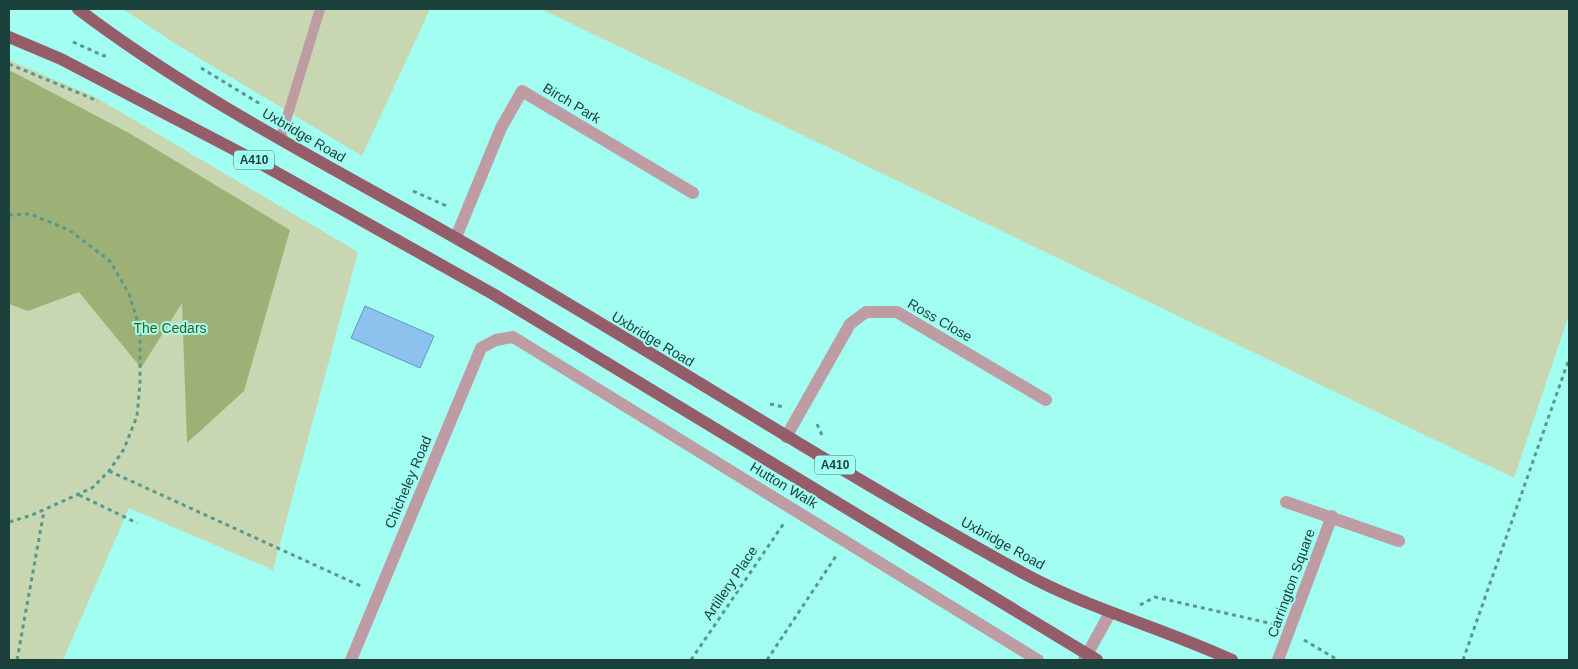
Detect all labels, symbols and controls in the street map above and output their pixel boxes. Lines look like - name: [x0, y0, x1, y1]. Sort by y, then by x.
- street label: Birch Park: [540, 80, 605, 127]
- street label: Uxbridge Road: [260, 105, 348, 165]
- road number: A410: [234, 150, 274, 170]
- street label: Ross Close: [905, 295, 975, 345]
- street label: Uxbridge Road: [609, 308, 697, 370]
- park label: The Cedars: [133, 320, 207, 336]
- street label: Chicheley Road: [381, 433, 435, 531]
- road number: A410: [815, 456, 855, 474]
- street label: Hutton Walk: [747, 459, 821, 512]
- street label: Uxbridge Road: [958, 513, 1048, 573]
- street label: Carrington Square: [1264, 526, 1318, 639]
- street label: Artillery Place: [699, 543, 761, 623]

